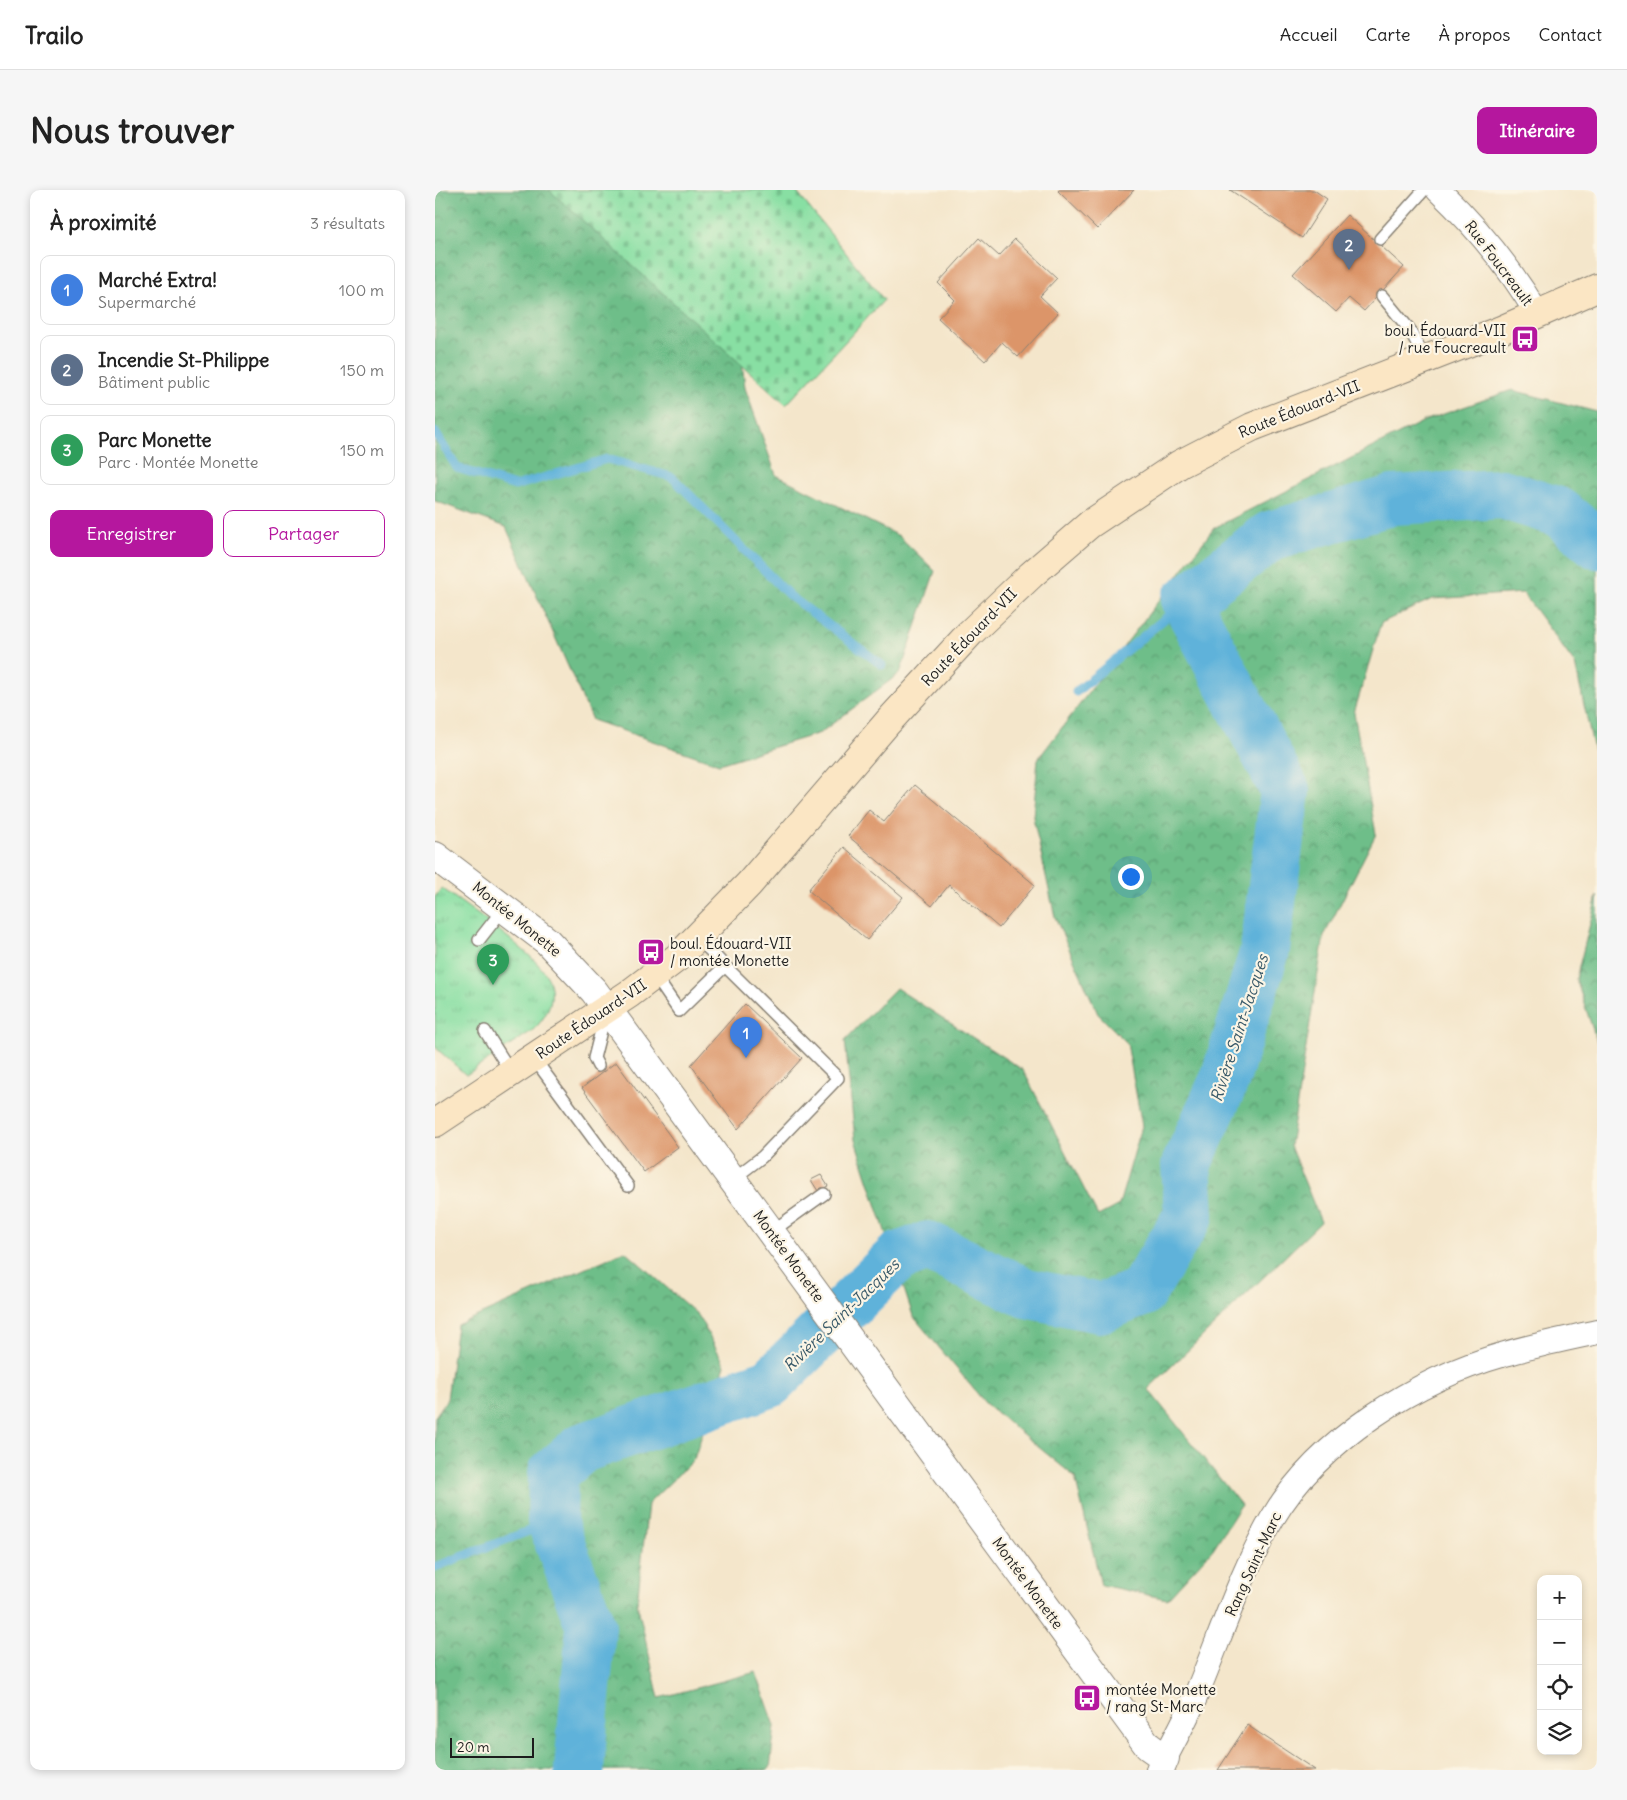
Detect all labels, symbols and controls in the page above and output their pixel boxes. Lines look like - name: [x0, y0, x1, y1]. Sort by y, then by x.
- text: Trailo: [25, 20, 83, 50]
- text: Accueil: [1280, 23, 1338, 46]
- text: Carte: [1366, 23, 1411, 46]
- text: À propos: [1439, 23, 1510, 46]
- text: Contact: [1538, 23, 1602, 46]
- button: Itinéraire: [1477, 107, 1597, 154]
- text: Nous trouver: [30, 108, 234, 152]
- text: À proximité: [50, 209, 157, 236]
- text: 3 résultats: [310, 213, 385, 233]
- street label: Rue Foucreault: [1461, 217, 1537, 309]
- pin: 2: [1333, 229, 1365, 270]
- text: Marché Extra!: [98, 268, 217, 292]
- text: 1: [64, 280, 70, 300]
- text: 100 m: [339, 280, 384, 300]
- text: Supermarché: [98, 292, 196, 312]
- place label: boul. Édouard-VII / rue Foucreault: [1384, 321, 1506, 357]
- bus stop icon: boul. Édouard-VII / rue Foucreault: [1510, 324, 1540, 354]
- text: Incendie St-Philippe: [98, 348, 269, 372]
- text: 2: [63, 360, 71, 380]
- text: 150 m: [340, 360, 384, 380]
- text: Bâtiment public: [98, 372, 210, 392]
- street label: Route Édouard-VII: [1236, 376, 1362, 442]
- text: Parc Monette: [98, 428, 212, 452]
- text: 3: [62, 440, 72, 460]
- text: 150 m: [340, 440, 384, 460]
- text: Parc · Montée Monette: [98, 452, 258, 472]
- button: Enregistrer: [50, 510, 213, 557]
- button: Partager: [223, 510, 385, 557]
- street label: Route Édouard-VII: [917, 584, 1021, 690]
- your location: [1118, 864, 1144, 890]
- street label: Montée Monette: [469, 877, 565, 961]
- place label: boul. Édouard-VII / montée Monette: [670, 934, 792, 970]
- bus stop icon: boul. Édouard-VII / montée Monette: [636, 937, 666, 967]
- pin: 3: [477, 944, 509, 985]
- water label: Rivière Saint-Jacques: [1206, 951, 1272, 1104]
- street label: Route Édouard-VII: [532, 975, 650, 1063]
- pin: 1: [730, 1017, 762, 1058]
- street label: Montée Monette: [749, 1206, 829, 1306]
- water label: Rivière Saint-Jacques: [779, 1254, 904, 1375]
- street label: Rang Saint-Marc: [1221, 1509, 1286, 1619]
- street label: Montée Monette: [988, 1533, 1068, 1633]
- map controls: [1537, 1575, 1582, 1755]
- button: +: [1537, 1575, 1582, 1620]
- button: −: [1537, 1620, 1582, 1665]
- button: locate: [1537, 1665, 1582, 1710]
- place label: montée Monette / rang St-Marc: [1106, 1680, 1216, 1716]
- bus stop icon: montée Monette / rang St-Marc: [1072, 1683, 1102, 1713]
- button: layers: [1537, 1710, 1582, 1755]
- scale bar: [450, 1735, 534, 1758]
- text: 20 m: [457, 1738, 490, 1756]

